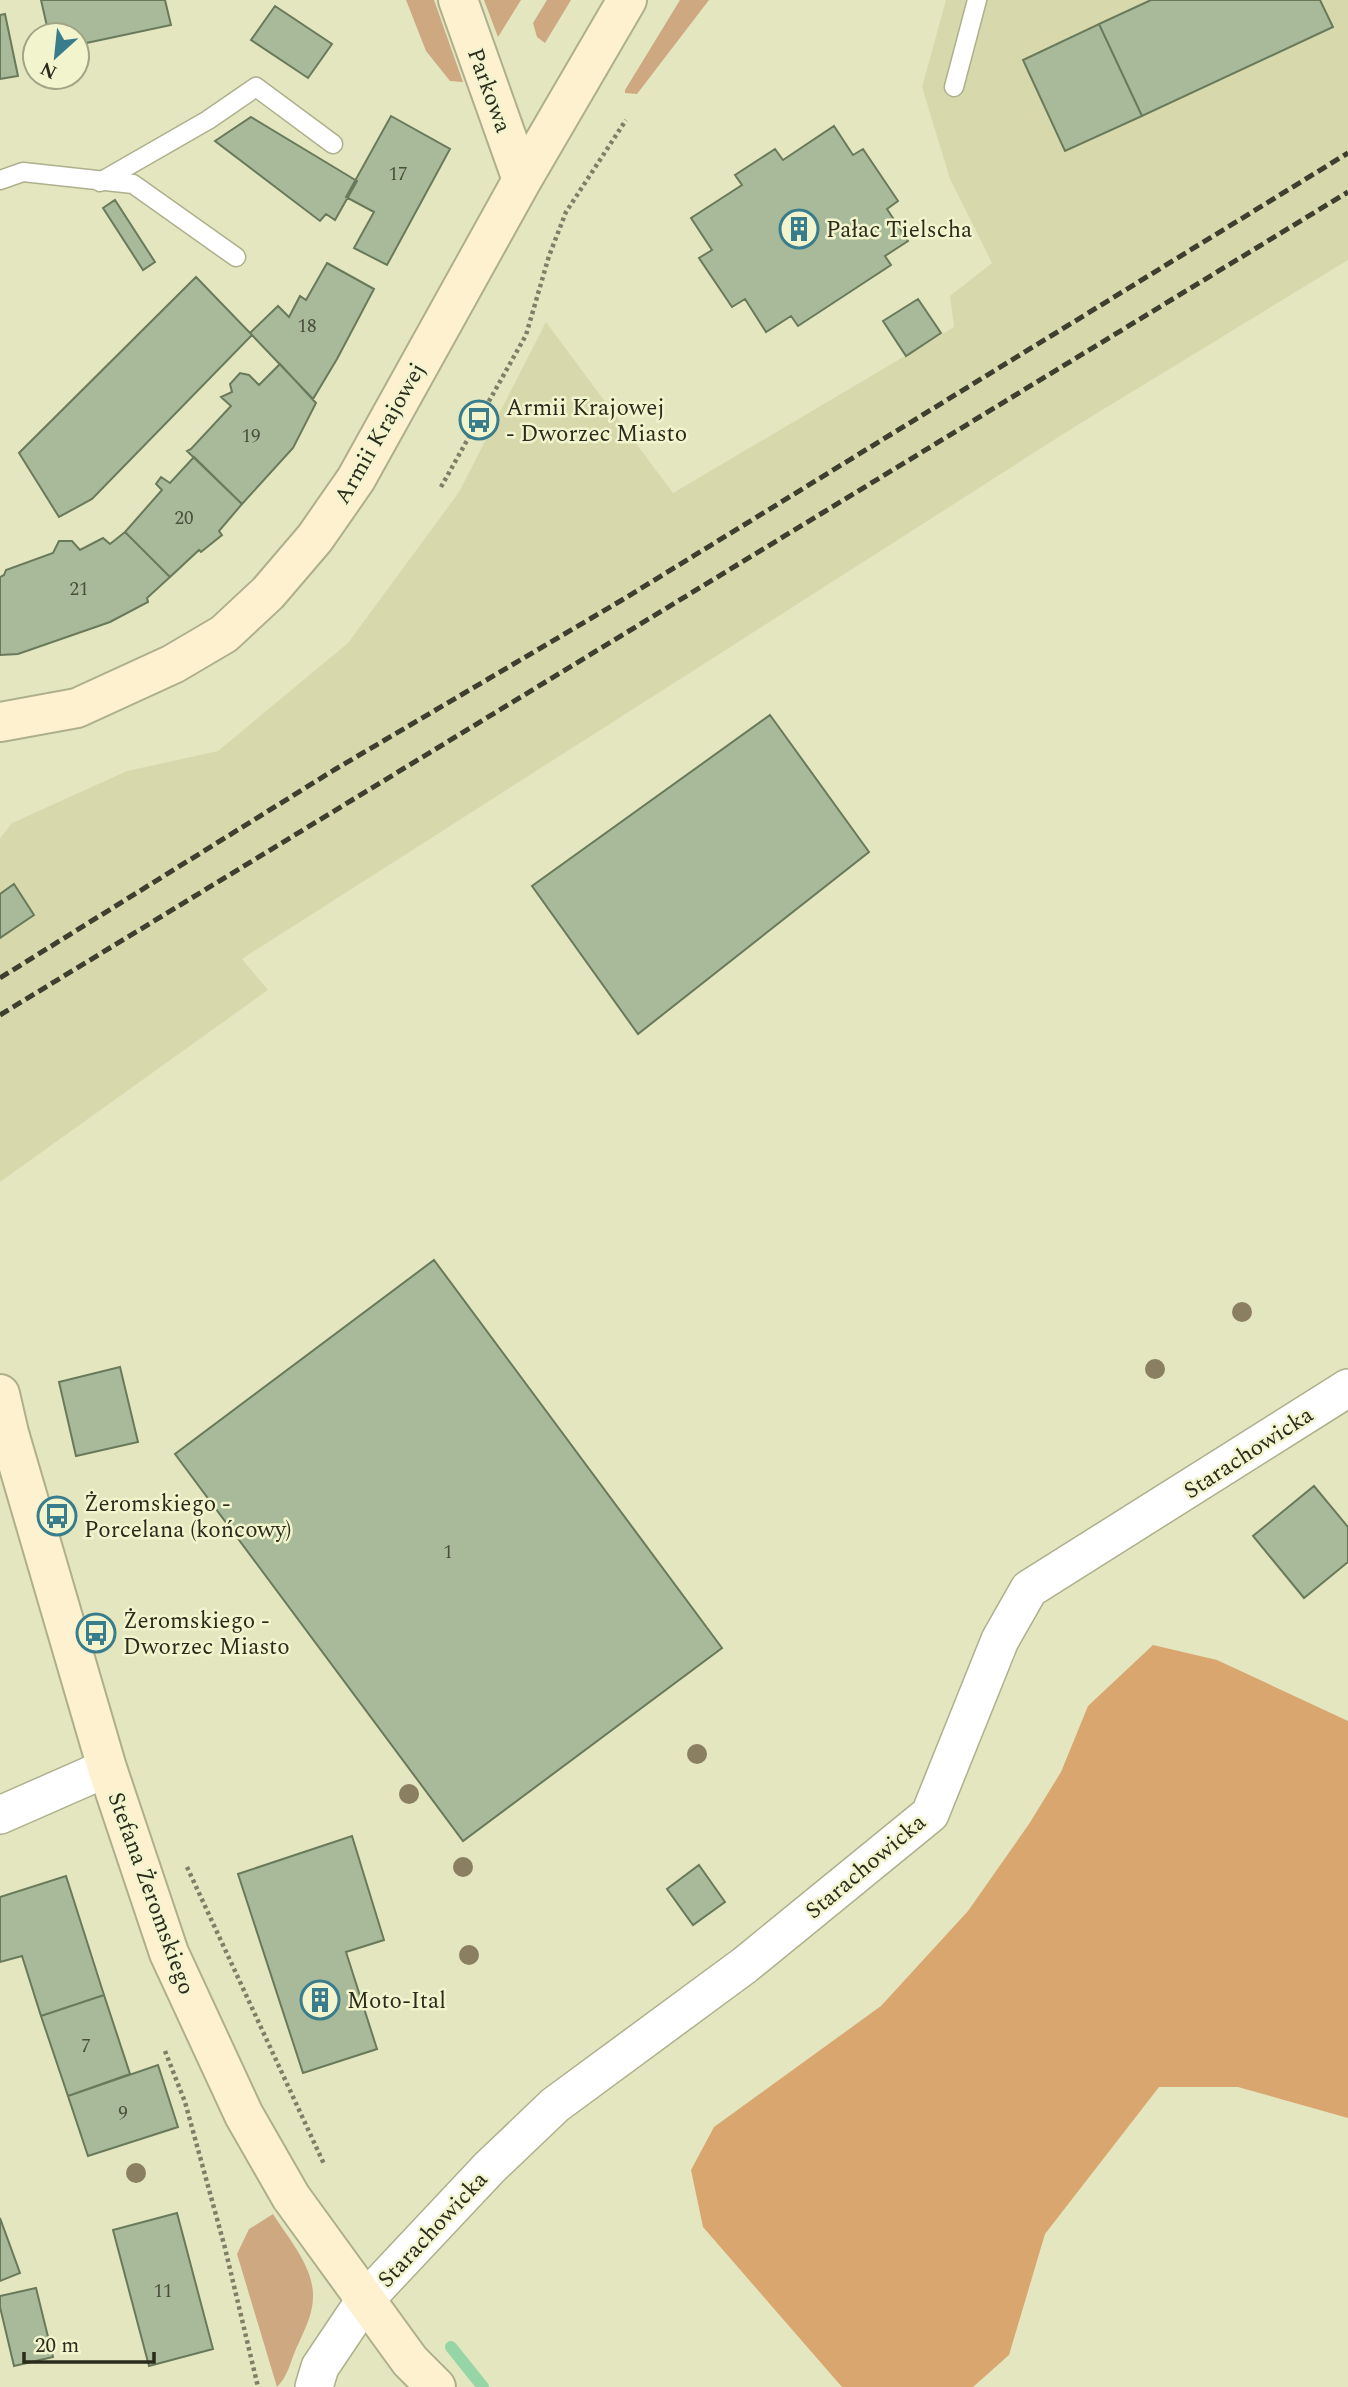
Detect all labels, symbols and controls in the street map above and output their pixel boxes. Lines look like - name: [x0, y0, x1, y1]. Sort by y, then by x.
- north arrow: [21, 21, 91, 91]
- street label: Parkowa: [457, 43, 520, 138]
- text: N: [35, 53, 62, 86]
- house number: 17: [388, 160, 408, 189]
- building icon: Pałac Tielscha: [778, 208, 820, 250]
- place label: Pałac Tielscha: [826, 213, 972, 248]
- house number: 18: [297, 312, 317, 341]
- street label: Armii Krajowej: [325, 356, 435, 511]
- place label: Armii Krajowej - Dworzec Miasto: [506, 391, 687, 452]
- bus stop icon: Armii Krajowej - Dworzec Miasto: [458, 399, 500, 441]
- house number: 19: [241, 422, 261, 451]
- house number: 20: [174, 504, 194, 533]
- house number: 21: [69, 575, 89, 604]
- street label: Starachowicka: [1177, 1398, 1321, 1508]
- place label: Żeromskiego - Porcelana (końcowy): [84, 1487, 291, 1548]
- bus stop icon: Żeromskiego - Porcelana (końcowy): [36, 1495, 78, 1537]
- house number: 1: [443, 1538, 453, 1567]
- place label: Żeromskiego - Dworzec Miasto: [123, 1604, 290, 1665]
- bus stop icon: Żeromskiego - Dworzec Miasto: [75, 1612, 117, 1654]
- street label: Stefana Żeromskiego: [98, 1787, 204, 2000]
- street label: Starachowicka: [798, 1806, 934, 1928]
- building icon: Moto-Ital: [299, 1979, 341, 2021]
- place label: Moto-Ital: [347, 1984, 446, 2019]
- house number: 7: [81, 2032, 91, 2061]
- house number: 9: [118, 2099, 128, 2128]
- street label: Starachowicka: [370, 2164, 497, 2296]
- house number: 11: [153, 2277, 173, 2306]
- scale bar: [24, 2320, 154, 2364]
- text: 20 m: [35, 2330, 79, 2362]

